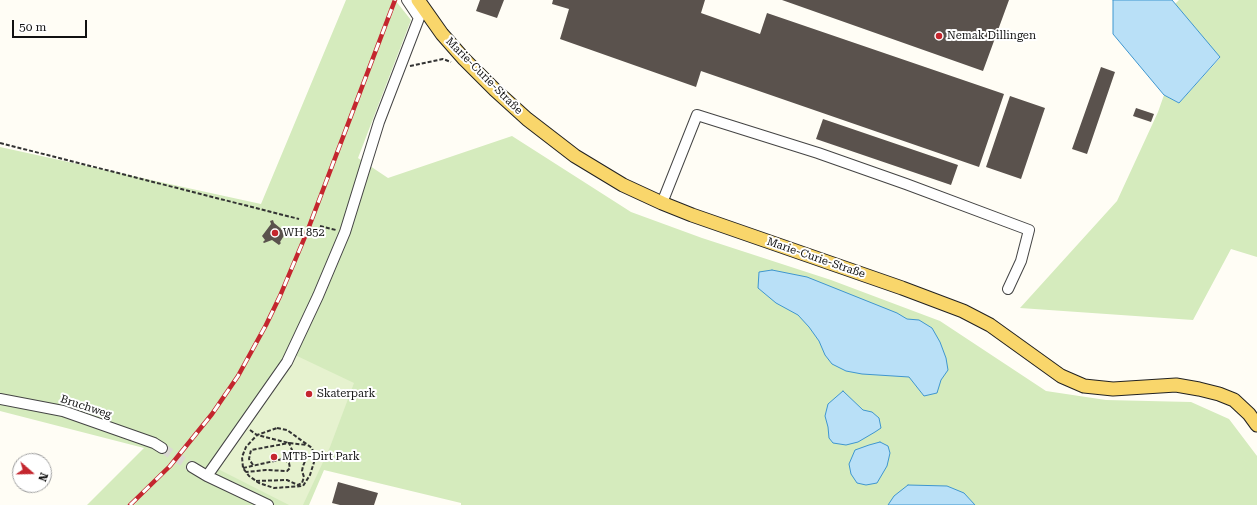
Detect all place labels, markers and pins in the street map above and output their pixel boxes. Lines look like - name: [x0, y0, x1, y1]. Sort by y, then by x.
- place label: Nemak Dillingen: [947, 29, 1036, 43]
- marker: Nemak Dillingen: [934, 31, 944, 41]
- place label: WH 852: [283, 226, 325, 240]
- marker: WH 852: [270, 228, 280, 238]
- place label: Skaterpark: [317, 387, 375, 401]
- marker: Skaterpark: [304, 389, 314, 399]
- place label: MTB-Dirt Park: [282, 450, 360, 464]
- marker: MTB-Dirt Park: [269, 452, 279, 462]

